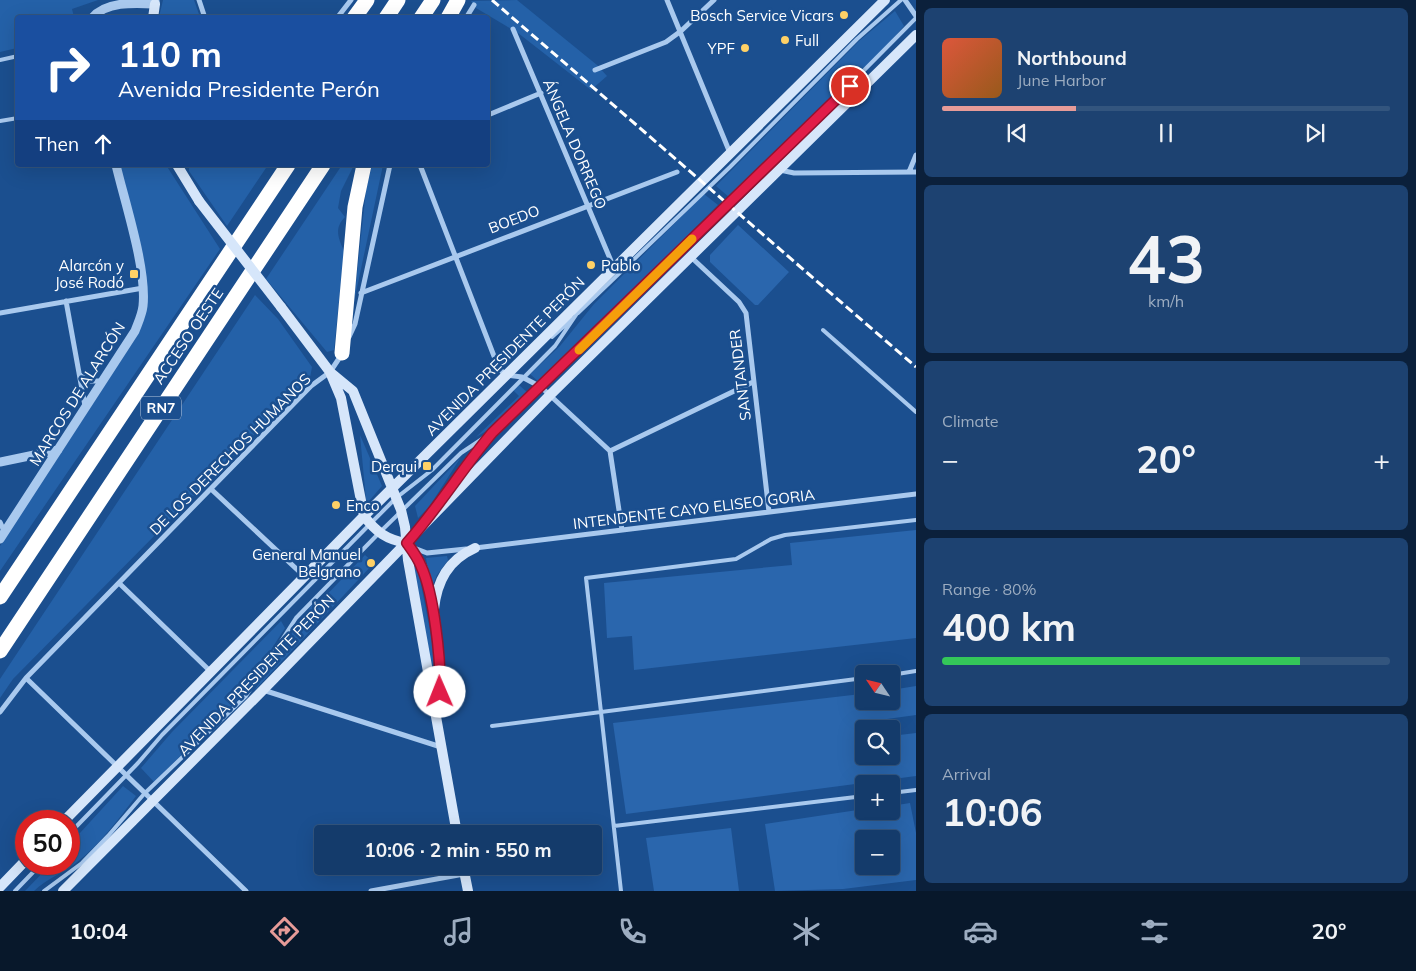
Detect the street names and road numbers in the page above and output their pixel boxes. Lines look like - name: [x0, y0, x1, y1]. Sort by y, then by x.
- street label: ÁNGELA DORREGO: [539, 76, 611, 212]
- street label: BOEDO: [486, 201, 542, 237]
- street label: AVENIDA PRESIDENTE PERÓN: [421, 272, 589, 440]
- street label: ACCESO OESTE: [149, 284, 227, 388]
- street label: MARCOS DE ALARCÓN: [25, 319, 129, 469]
- street label: SANTANDER: [725, 328, 755, 422]
- street label: DE LOS DERECHOS HUMANOS: [145, 369, 315, 539]
- road number: RN7: [141, 396, 181, 419]
- street label: INTENDENTE CAYO ELISEO GORIA: [572, 485, 816, 533]
- street label: AVENIDA PRESIDENTE PERÓN: [174, 590, 338, 760]

